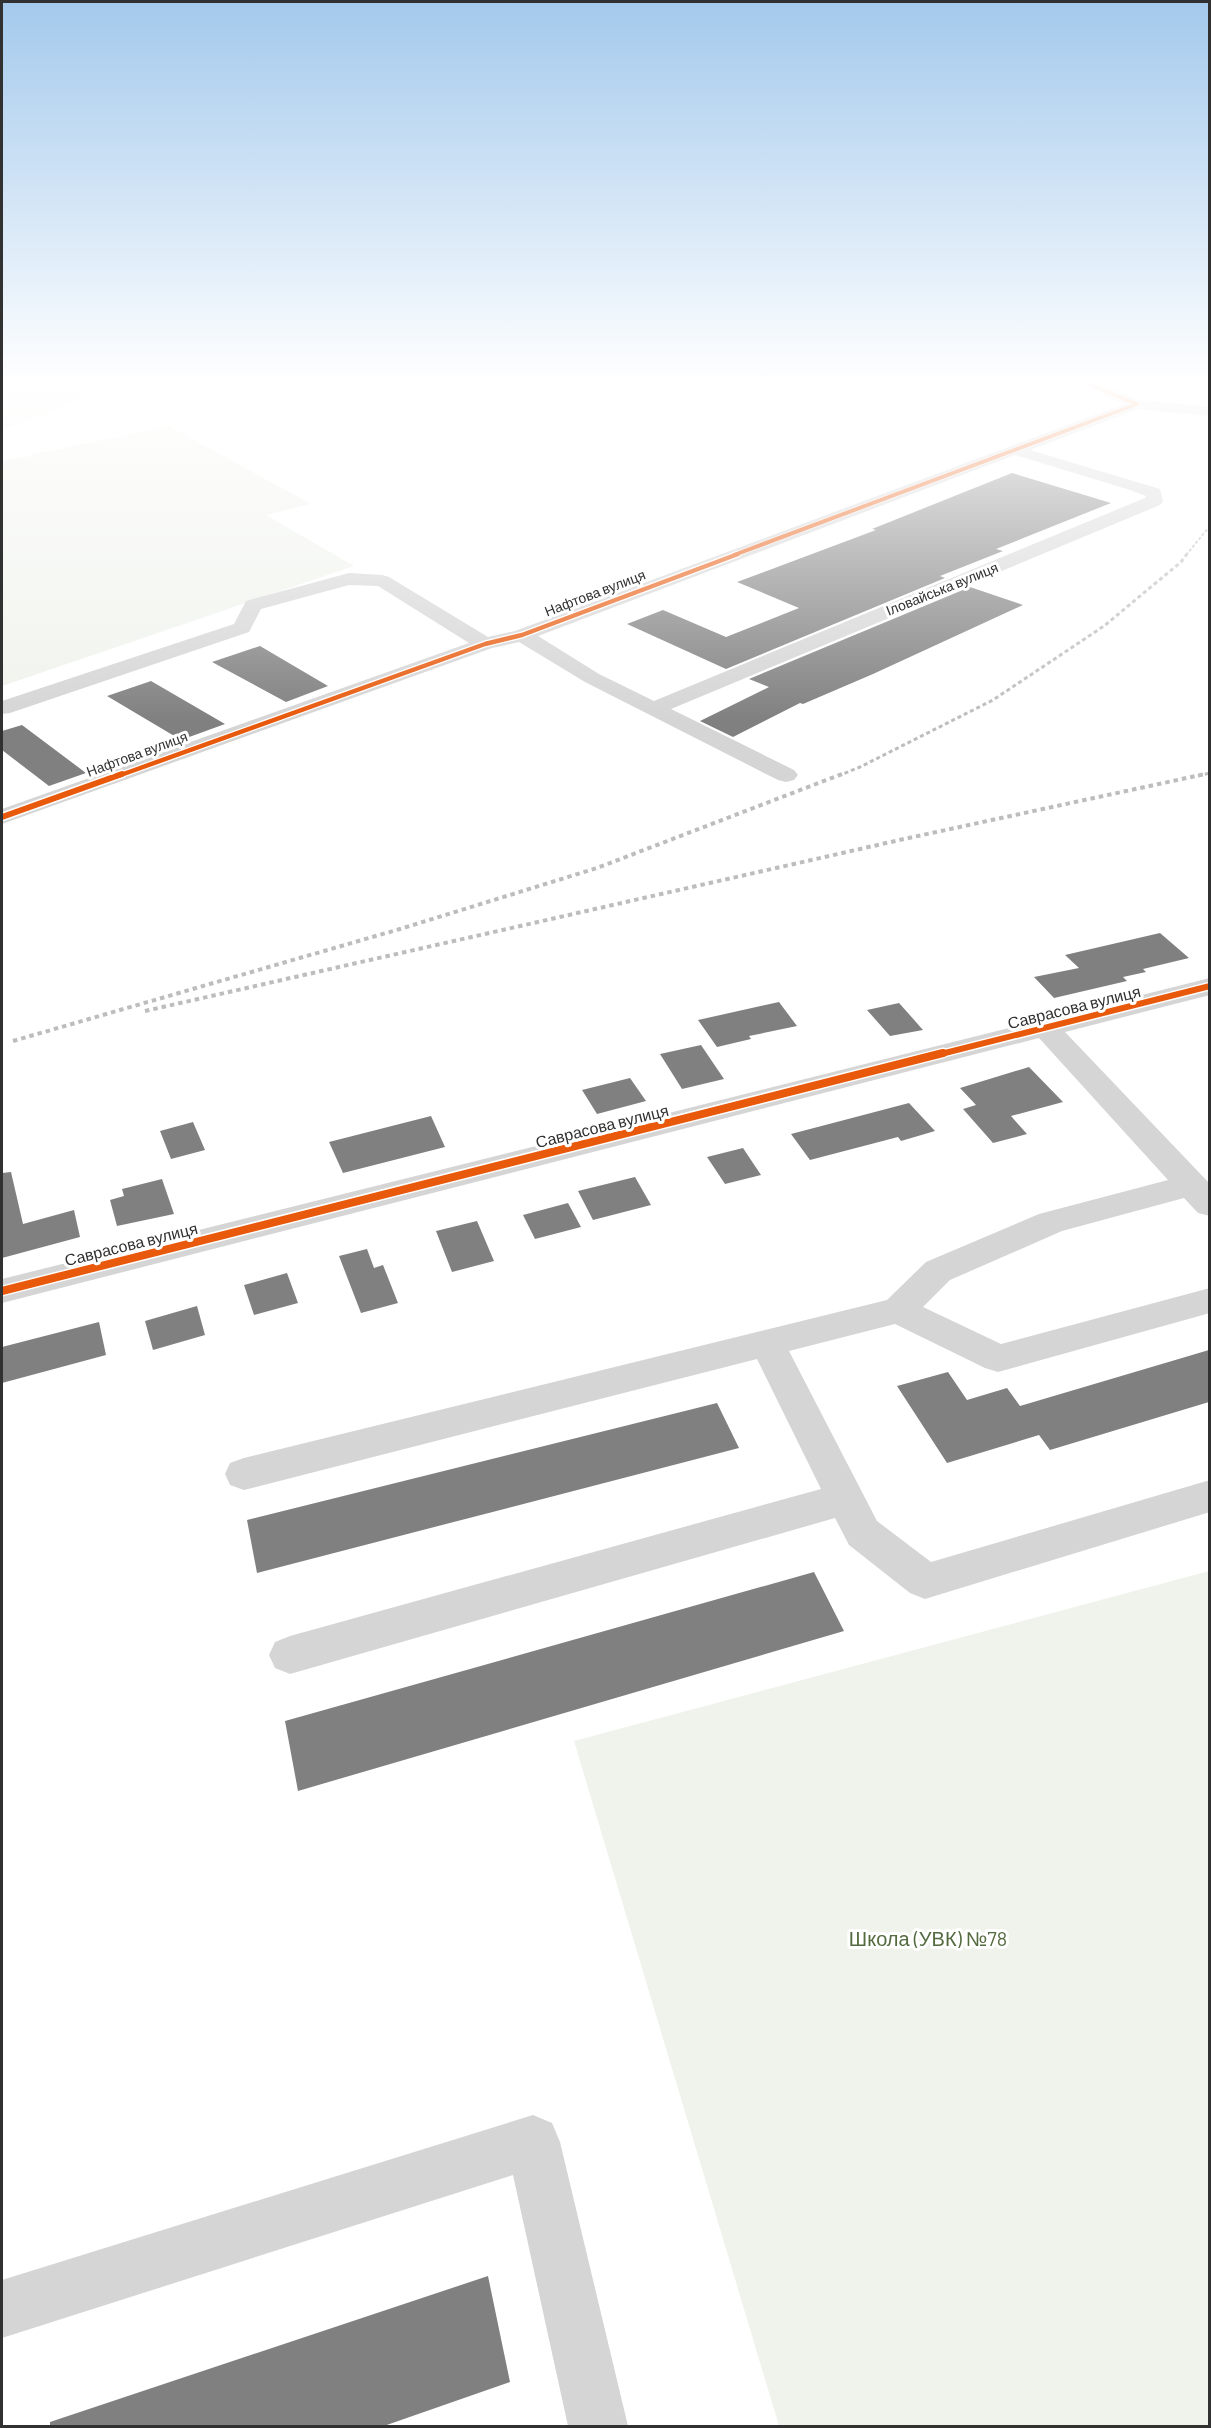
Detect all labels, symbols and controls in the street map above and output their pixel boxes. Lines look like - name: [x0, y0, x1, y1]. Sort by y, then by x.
- street label: Іловайська вулиця: [883, 558, 1000, 619]
- street label: Нафтова вулиця: [542, 566, 648, 620]
- street label: Нафтова вулиця: [84, 727, 190, 780]
- street label: Саврасова вулиця: [1005, 981, 1142, 1032]
- street label: Саврасова вулиця: [533, 1100, 670, 1151]
- street label: Саврасова вулиця: [62, 1218, 199, 1269]
- park label: Школа (УВК) №78: [849, 1926, 1007, 1950]

